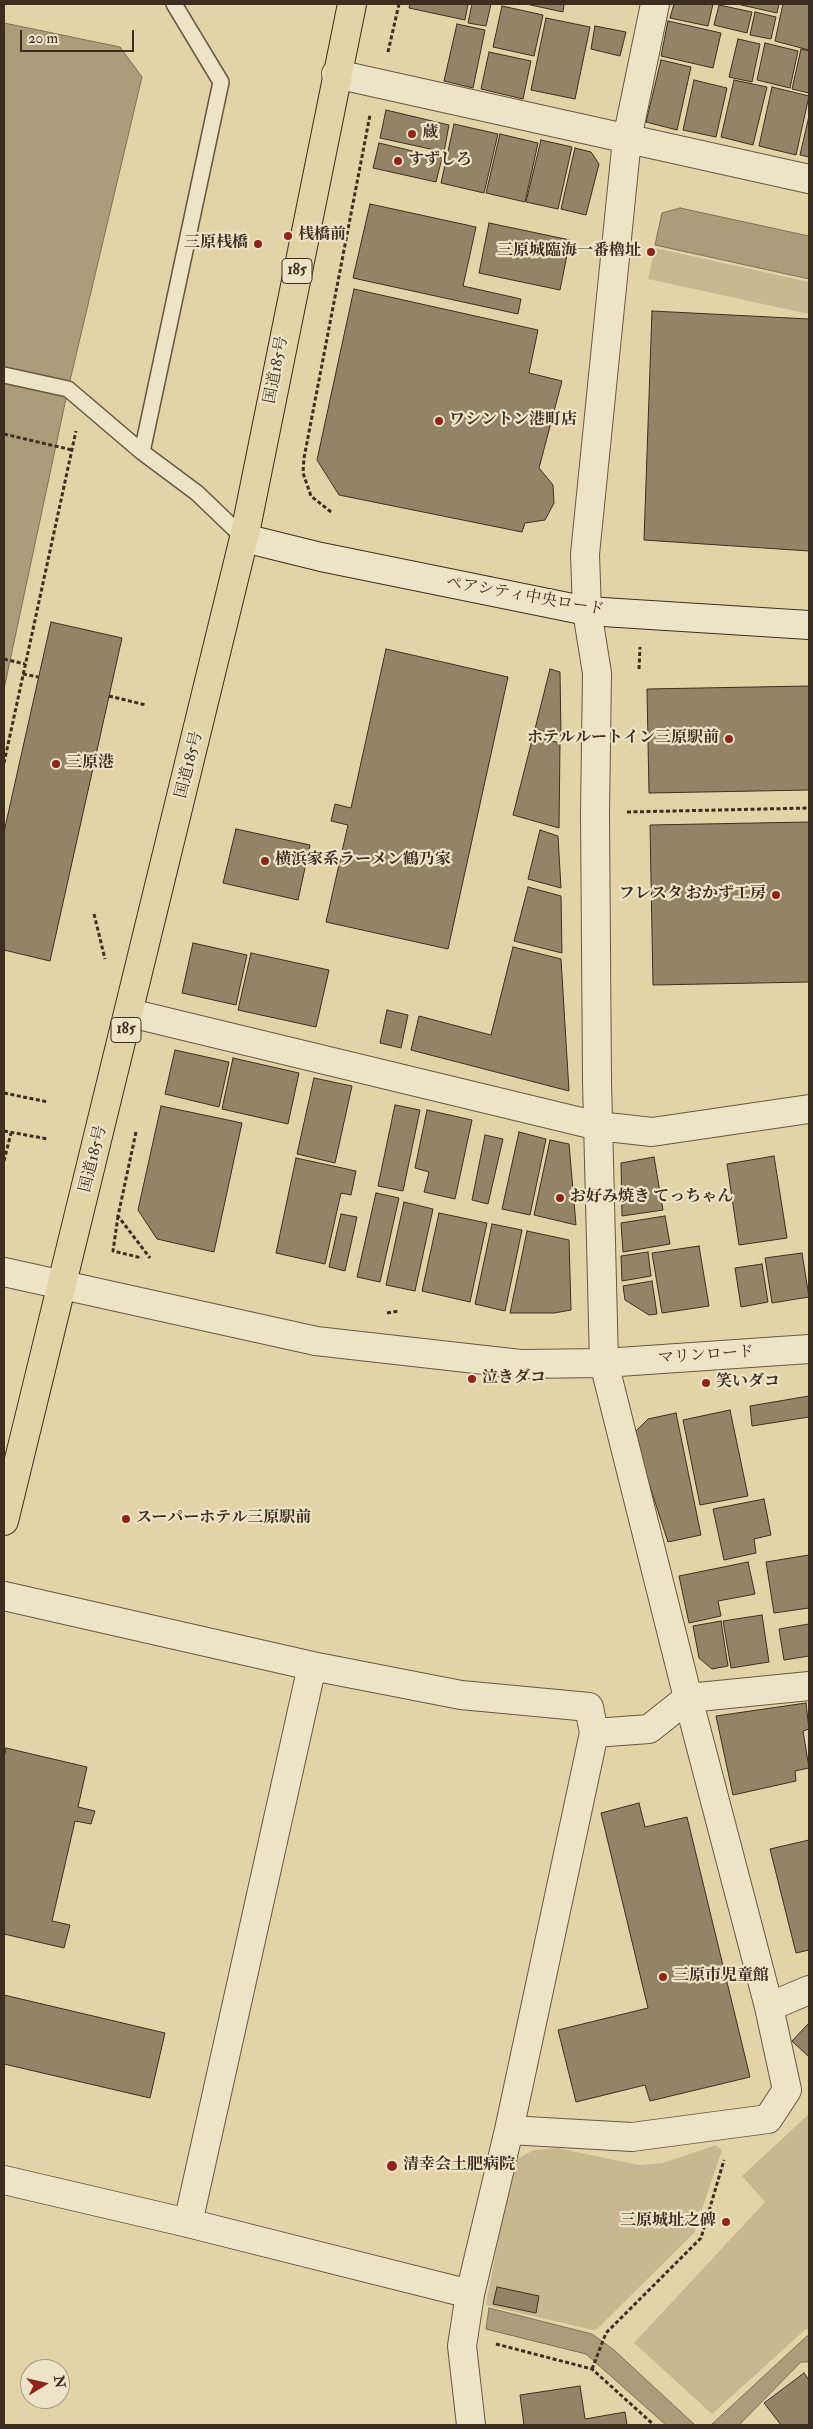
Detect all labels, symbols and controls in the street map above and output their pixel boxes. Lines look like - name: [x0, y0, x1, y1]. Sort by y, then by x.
- scale bar: [22, 20, 136, 52]
- text: 20 m: [28, 29, 58, 48]
- place label: 蔵: [422, 124, 438, 144]
- marker: 蔵: [406, 128, 418, 140]
- place label: すずしろ: [408, 151, 472, 171]
- marker: すずしろ: [392, 155, 404, 167]
- place label: 桟橋前: [298, 226, 346, 246]
- marker: 桟橋前: [282, 230, 294, 242]
- place label: 三原桟橋: [184, 234, 248, 254]
- marker: 三原桟橋: [252, 238, 264, 250]
- place label: 三原城臨海一番櫓址: [497, 242, 641, 262]
- marker: 三原城臨海一番櫓址: [645, 246, 657, 258]
- road number: 185: [282, 258, 312, 284]
- street label: 国道185号: [261, 335, 293, 405]
- place label: ワシントン港町店: [449, 411, 577, 431]
- marker: ワシントン港町店: [433, 415, 445, 427]
- street label: ペアシティ中央ロード: [445, 574, 605, 620]
- place label: ホテルルートイン三原駅前: [527, 729, 719, 749]
- street label: 国道185号: [172, 730, 208, 800]
- marker: ホテルルートイン三原駅前: [723, 733, 735, 745]
- place label: 三原港: [66, 754, 114, 774]
- marker: 三原港: [50, 758, 62, 770]
- place label: 横浜家系ラーメン鶴乃家: [275, 851, 451, 871]
- marker: 横浜家系ラーメン鶴乃家: [259, 855, 271, 867]
- place label: フレスタ おかず工房: [619, 885, 766, 905]
- marker: フレスタ おかず工房: [770, 889, 782, 901]
- road number: 185: [111, 1018, 141, 1042]
- street label: 国道185号: [76, 1124, 112, 1194]
- place label: お好み焼き てっちゃん: [570, 1188, 733, 1208]
- marker: お好み焼き てっちゃん: [554, 1192, 566, 1204]
- street label: マリンロード: [657, 1343, 755, 1369]
- place label: 泣きダコ: [482, 1369, 546, 1389]
- marker: 泣きダコ: [466, 1373, 478, 1385]
- place label: 笑いダコ: [716, 1373, 780, 1393]
- marker: 笑いダコ: [700, 1377, 712, 1389]
- place label: スーパーホテル三原駅前: [136, 1509, 311, 1529]
- marker: スーパーホテル三原駅前: [120, 1513, 132, 1525]
- place label: 三原市児童館: [673, 1967, 769, 1987]
- marker: 三原市児童館: [657, 1971, 669, 1983]
- place label: 清幸会土肥病院: [403, 2156, 515, 2176]
- marker: 清幸会土肥病院: [385, 2159, 399, 2173]
- place label: 三原城址之碑: [620, 2212, 716, 2232]
- marker: 三原城址之碑: [720, 2216, 732, 2228]
- north arrow: [20, 2359, 70, 2409]
- text: N: [50, 2374, 69, 2389]

